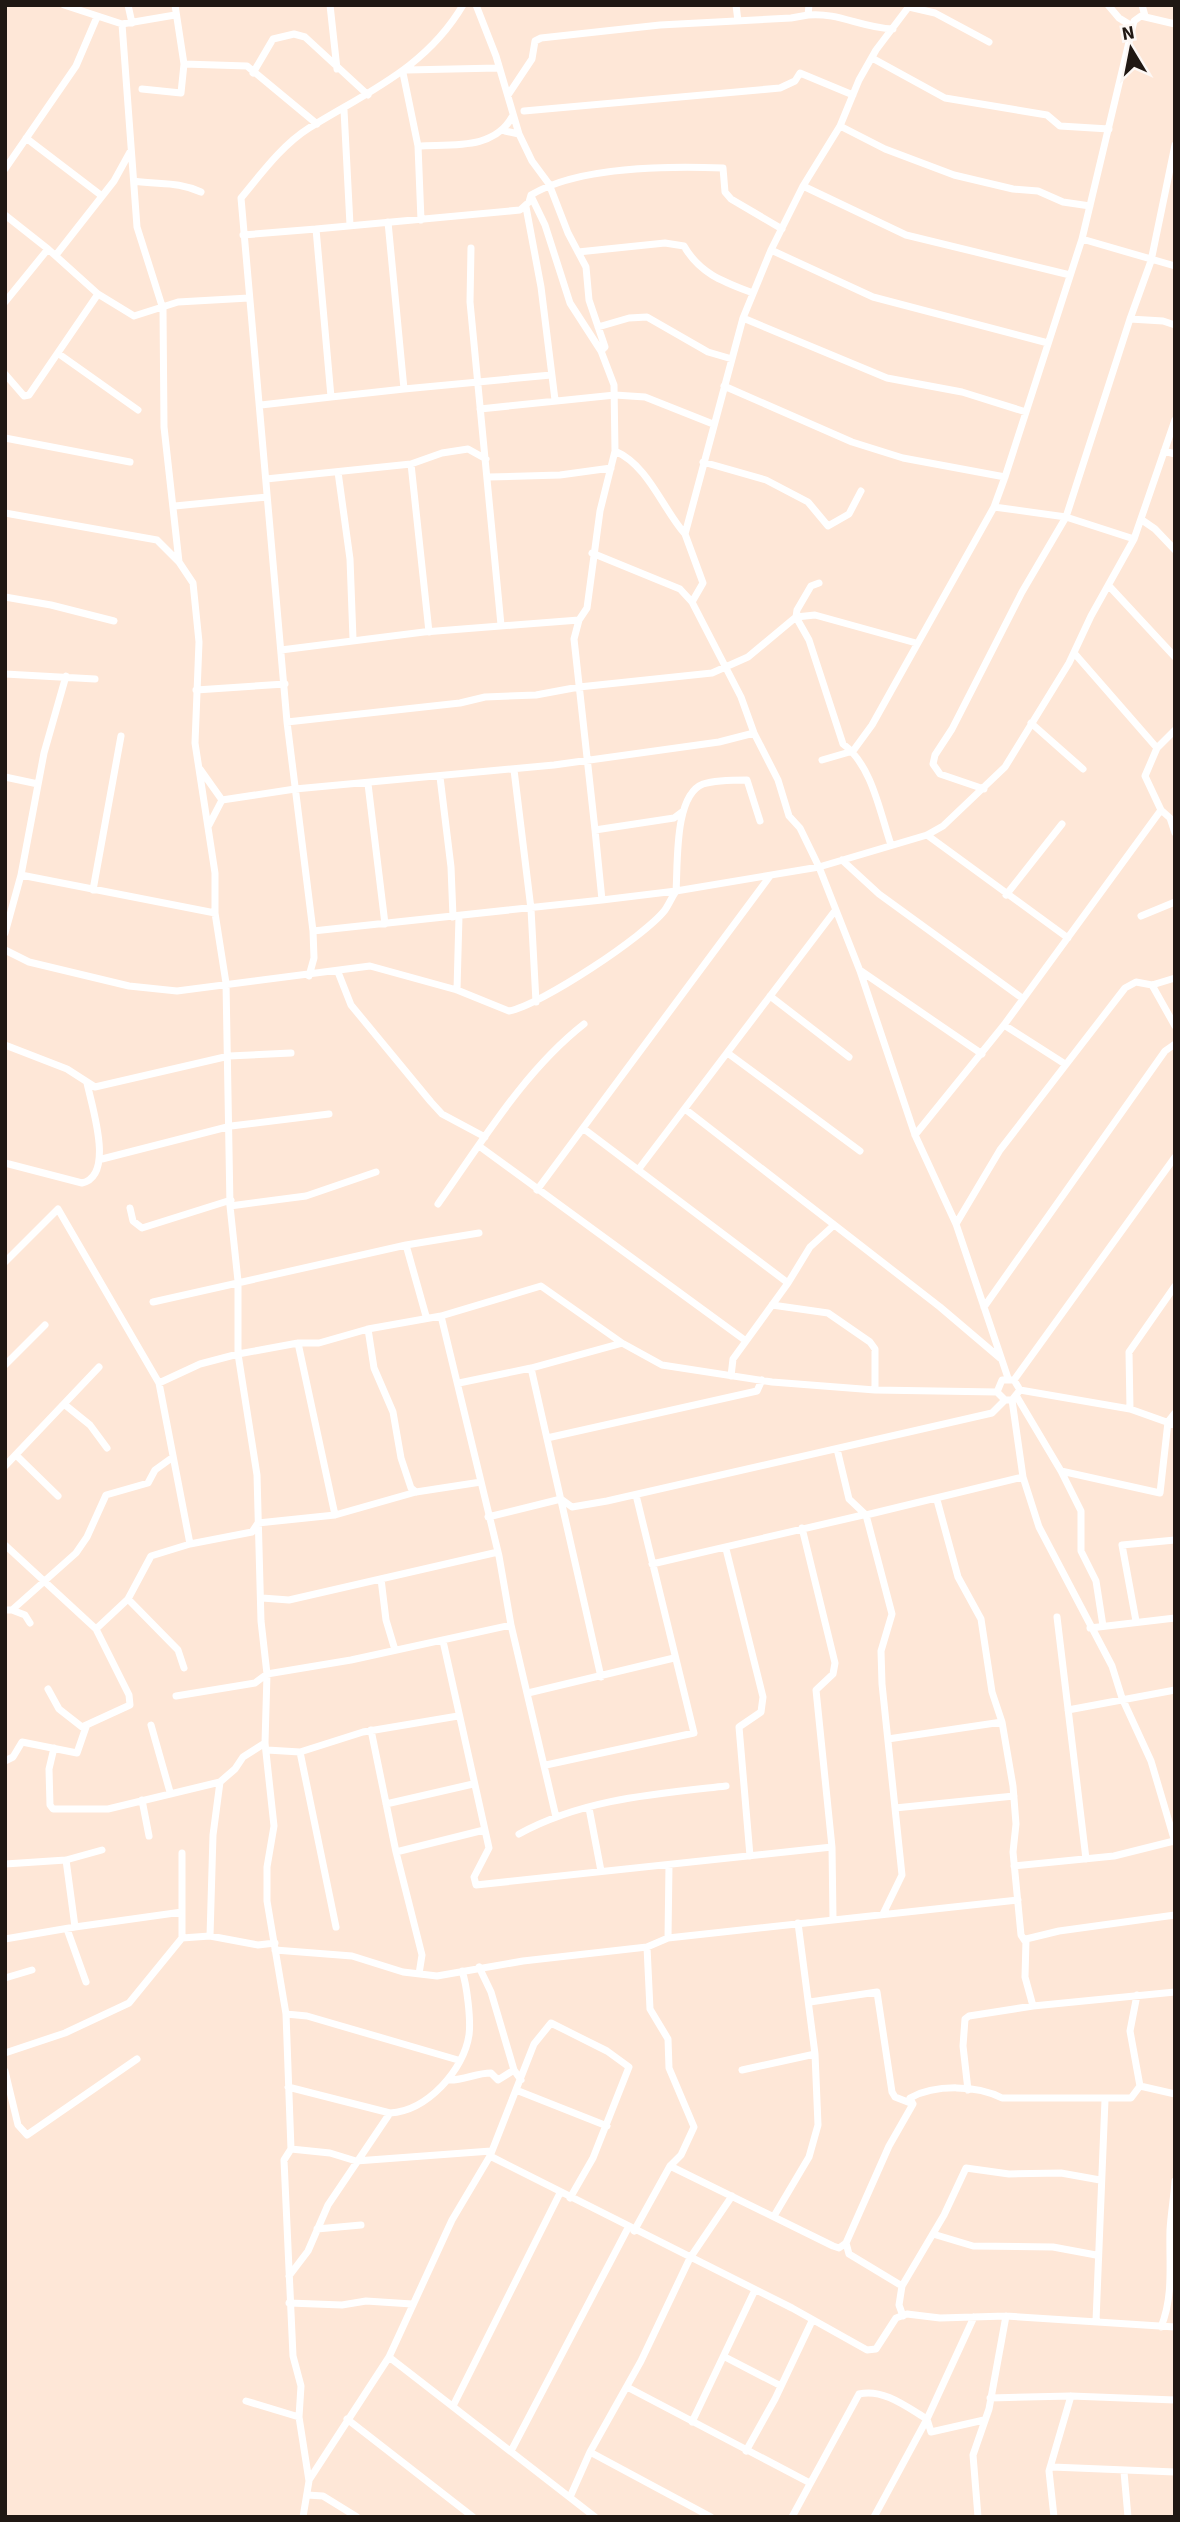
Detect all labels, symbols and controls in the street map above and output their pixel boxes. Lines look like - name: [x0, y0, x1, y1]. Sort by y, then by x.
- north arrow: [1096, 14, 1166, 84]
- text: N: [1120, 19, 1137, 48]

